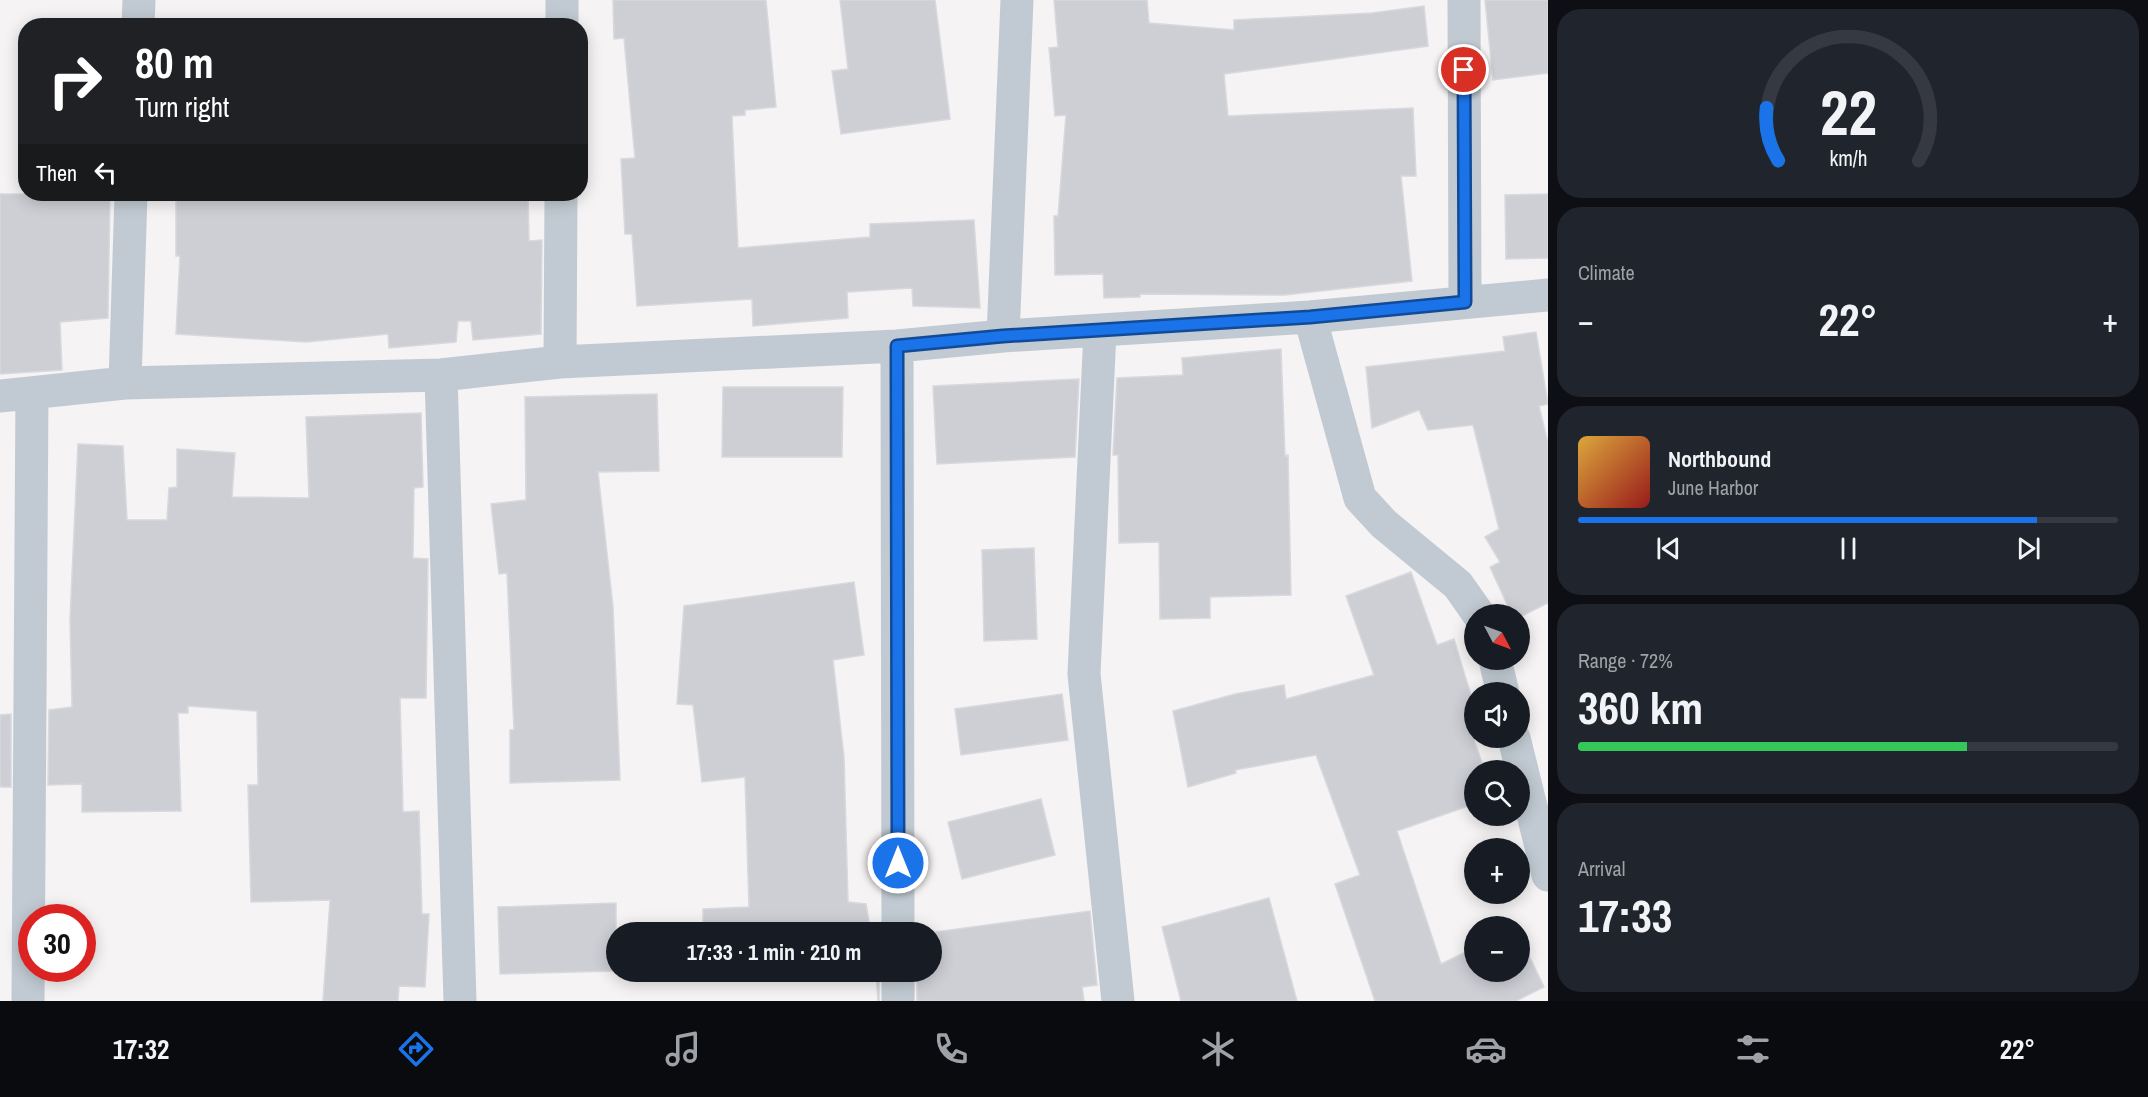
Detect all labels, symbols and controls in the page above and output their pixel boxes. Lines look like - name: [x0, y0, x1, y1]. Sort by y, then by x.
- text: 80 m: [135, 35, 214, 91]
- icon: right: [36, 42, 114, 120]
- pin: [1438, 44, 1489, 95]
- icon: arrive: [1447, 53, 1480, 86]
- text: 22: [1820, 70, 1876, 154]
- text: Turn right: [135, 89, 229, 125]
- text: km/h: [1829, 144, 1867, 173]
- icon: left: [89, 156, 122, 189]
- text: Then: [36, 158, 77, 188]
- text: Climate: [1578, 259, 1635, 286]
- text: 22°: [1818, 289, 1878, 350]
- text: −: [1578, 298, 1594, 342]
- text: +: [2102, 298, 2118, 342]
- text: Northbound: [1668, 444, 1771, 474]
- text: June Harbor: [1668, 474, 1758, 501]
- icon: previous: [1652, 532, 1685, 565]
- icon: pause: [1832, 532, 1865, 565]
- icon: next: [2012, 532, 2045, 565]
- north arrow: [1464, 604, 1530, 670]
- map controls: [1464, 604, 1530, 982]
- text: Range · 72%: [1578, 647, 1673, 674]
- text: 360 km: [1578, 677, 1703, 738]
- button: sound: [1464, 682, 1530, 748]
- button: search: [1464, 760, 1530, 826]
- position arrow: [866, 831, 930, 895]
- button: +: [1464, 838, 1530, 904]
- text: Arrival: [1578, 855, 1625, 882]
- text: 17:33: [1578, 885, 1672, 946]
- speed limit sign: 30: [18, 904, 96, 982]
- button: −: [1464, 916, 1530, 982]
- text: 17:33 · 1 min · 210 m: [687, 937, 861, 967]
- icon: directions: [395, 1028, 437, 1070]
- icon: music: [662, 1028, 704, 1070]
- icon: phone: [930, 1028, 972, 1070]
- icon: climate: [1197, 1028, 1239, 1070]
- icon: car: [1465, 1028, 1507, 1070]
- icon: filters: [1732, 1028, 1774, 1070]
- text: 17:32: [113, 1031, 169, 1067]
- text: 22°: [2000, 1031, 2035, 1067]

